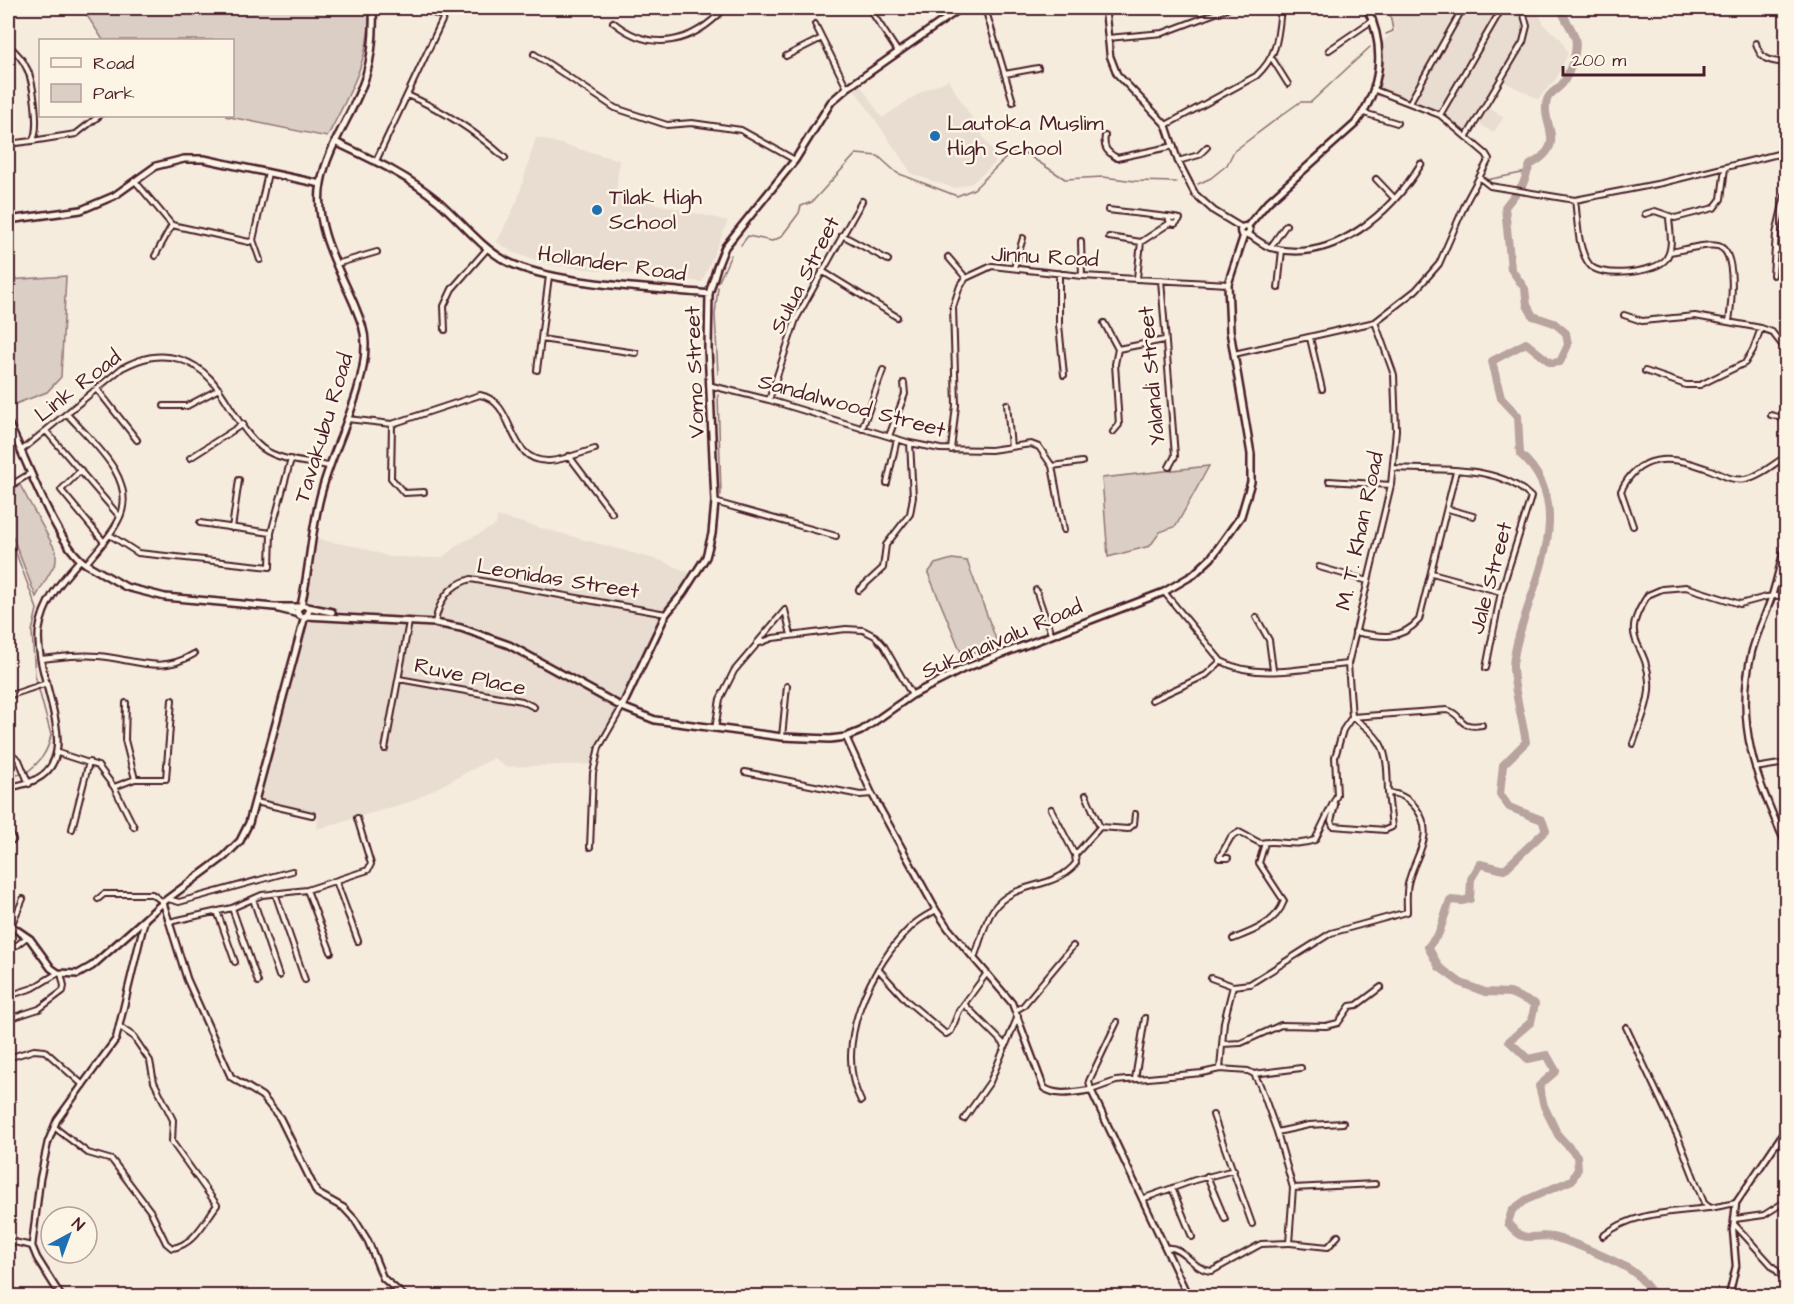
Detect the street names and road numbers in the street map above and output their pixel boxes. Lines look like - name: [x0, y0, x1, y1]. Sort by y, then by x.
- street label: Sulua Street: [762, 211, 848, 339]
- street label: Hollander Road: [536, 238, 688, 290]
- street label: Jinnu Road: [991, 239, 1099, 275]
- street label: Vomo Street: [677, 305, 713, 439]
- street label: Yalandi Street: [1130, 305, 1174, 447]
- street label: Link Road: [28, 342, 128, 430]
- street label: Tavakubu Road: [287, 349, 361, 507]
- street label: Sandalwood Street: [755, 366, 949, 446]
- street label: M. T. Khan Road: [1328, 449, 1392, 613]
- street label: Jale Street: [1461, 518, 1521, 637]
- street label: Leonidas Street: [475, 551, 642, 607]
- street label: Sukanaivalu Road: [917, 591, 1087, 687]
- street label: Ruve Place: [411, 650, 529, 704]

